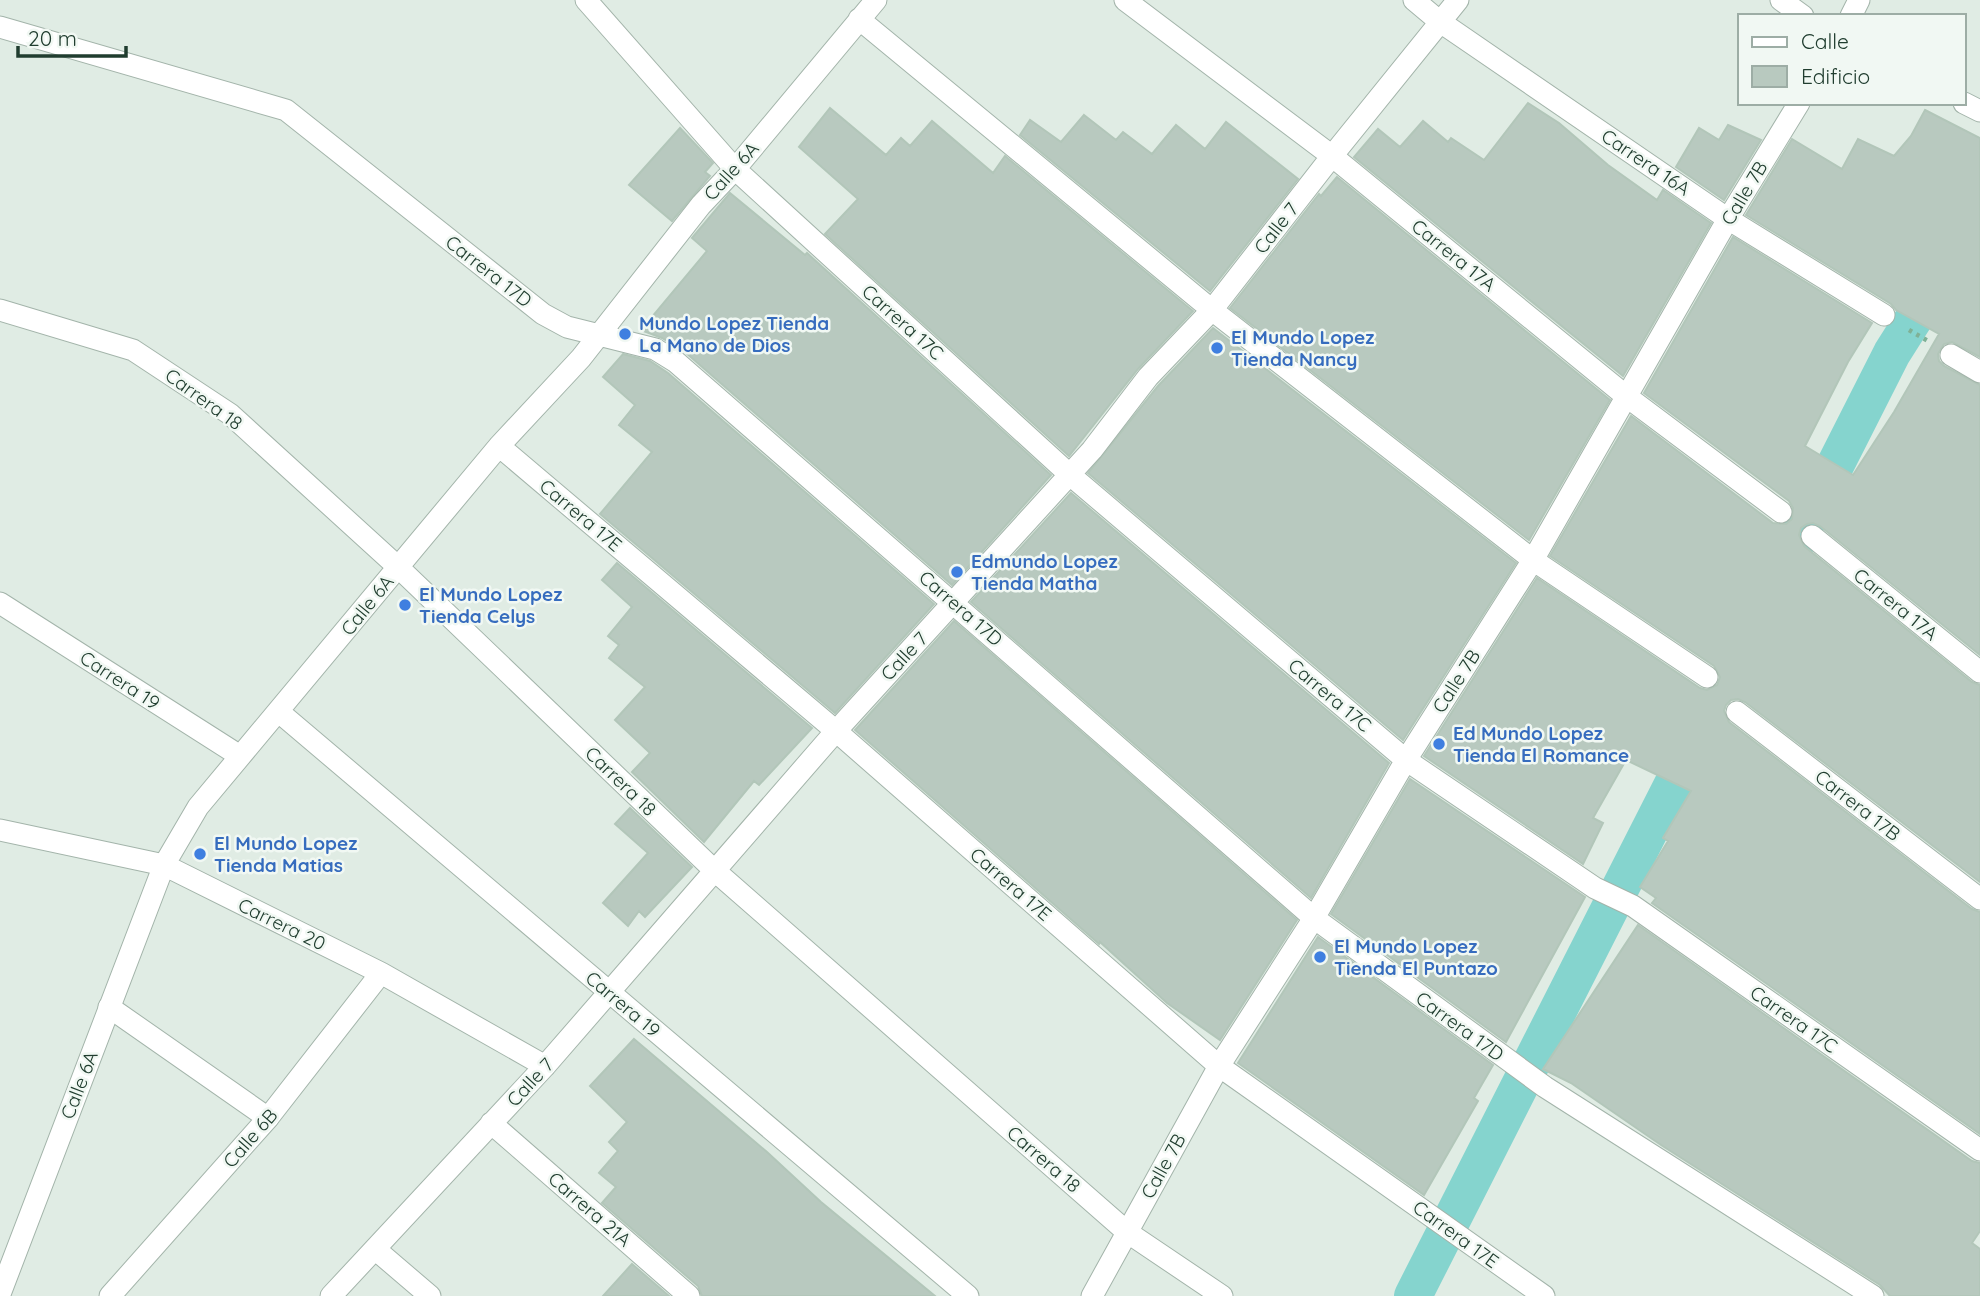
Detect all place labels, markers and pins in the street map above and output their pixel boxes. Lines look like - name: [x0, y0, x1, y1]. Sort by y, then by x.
- place label: Mundo Lopez Tienda La Mano de Dios: [639, 311, 829, 357]
- place label: El Mundo Lopez Tienda Nancy: [1231, 325, 1374, 371]
- marker: Mundo Lopez Tienda La Mano de Dios: [617, 326, 633, 342]
- marker: El Mundo Lopez Tienda Nancy: [1209, 340, 1225, 356]
- place label: Edmundo Lopez Tienda Matha: [971, 549, 1118, 595]
- marker: Edmundo Lopez Tienda Matha: [949, 564, 965, 580]
- place label: El Mundo Lopez Tienda Celys: [419, 582, 562, 628]
- marker: El Mundo Lopez Tienda Celys: [397, 597, 413, 613]
- place label: Ed Mundo Lopez Tienda El Romance: [1453, 721, 1629, 767]
- marker: Ed Mundo Lopez Tienda El Romance: [1431, 736, 1447, 752]
- place label: El Mundo Lopez Tienda Matias: [214, 831, 357, 877]
- marker: El Mundo Lopez Tienda Matias: [192, 846, 208, 862]
- place label: El Mundo Lopez Tienda El Puntazo: [1334, 934, 1498, 980]
- marker: El Mundo Lopez Tienda El Puntazo: [1312, 949, 1328, 965]

